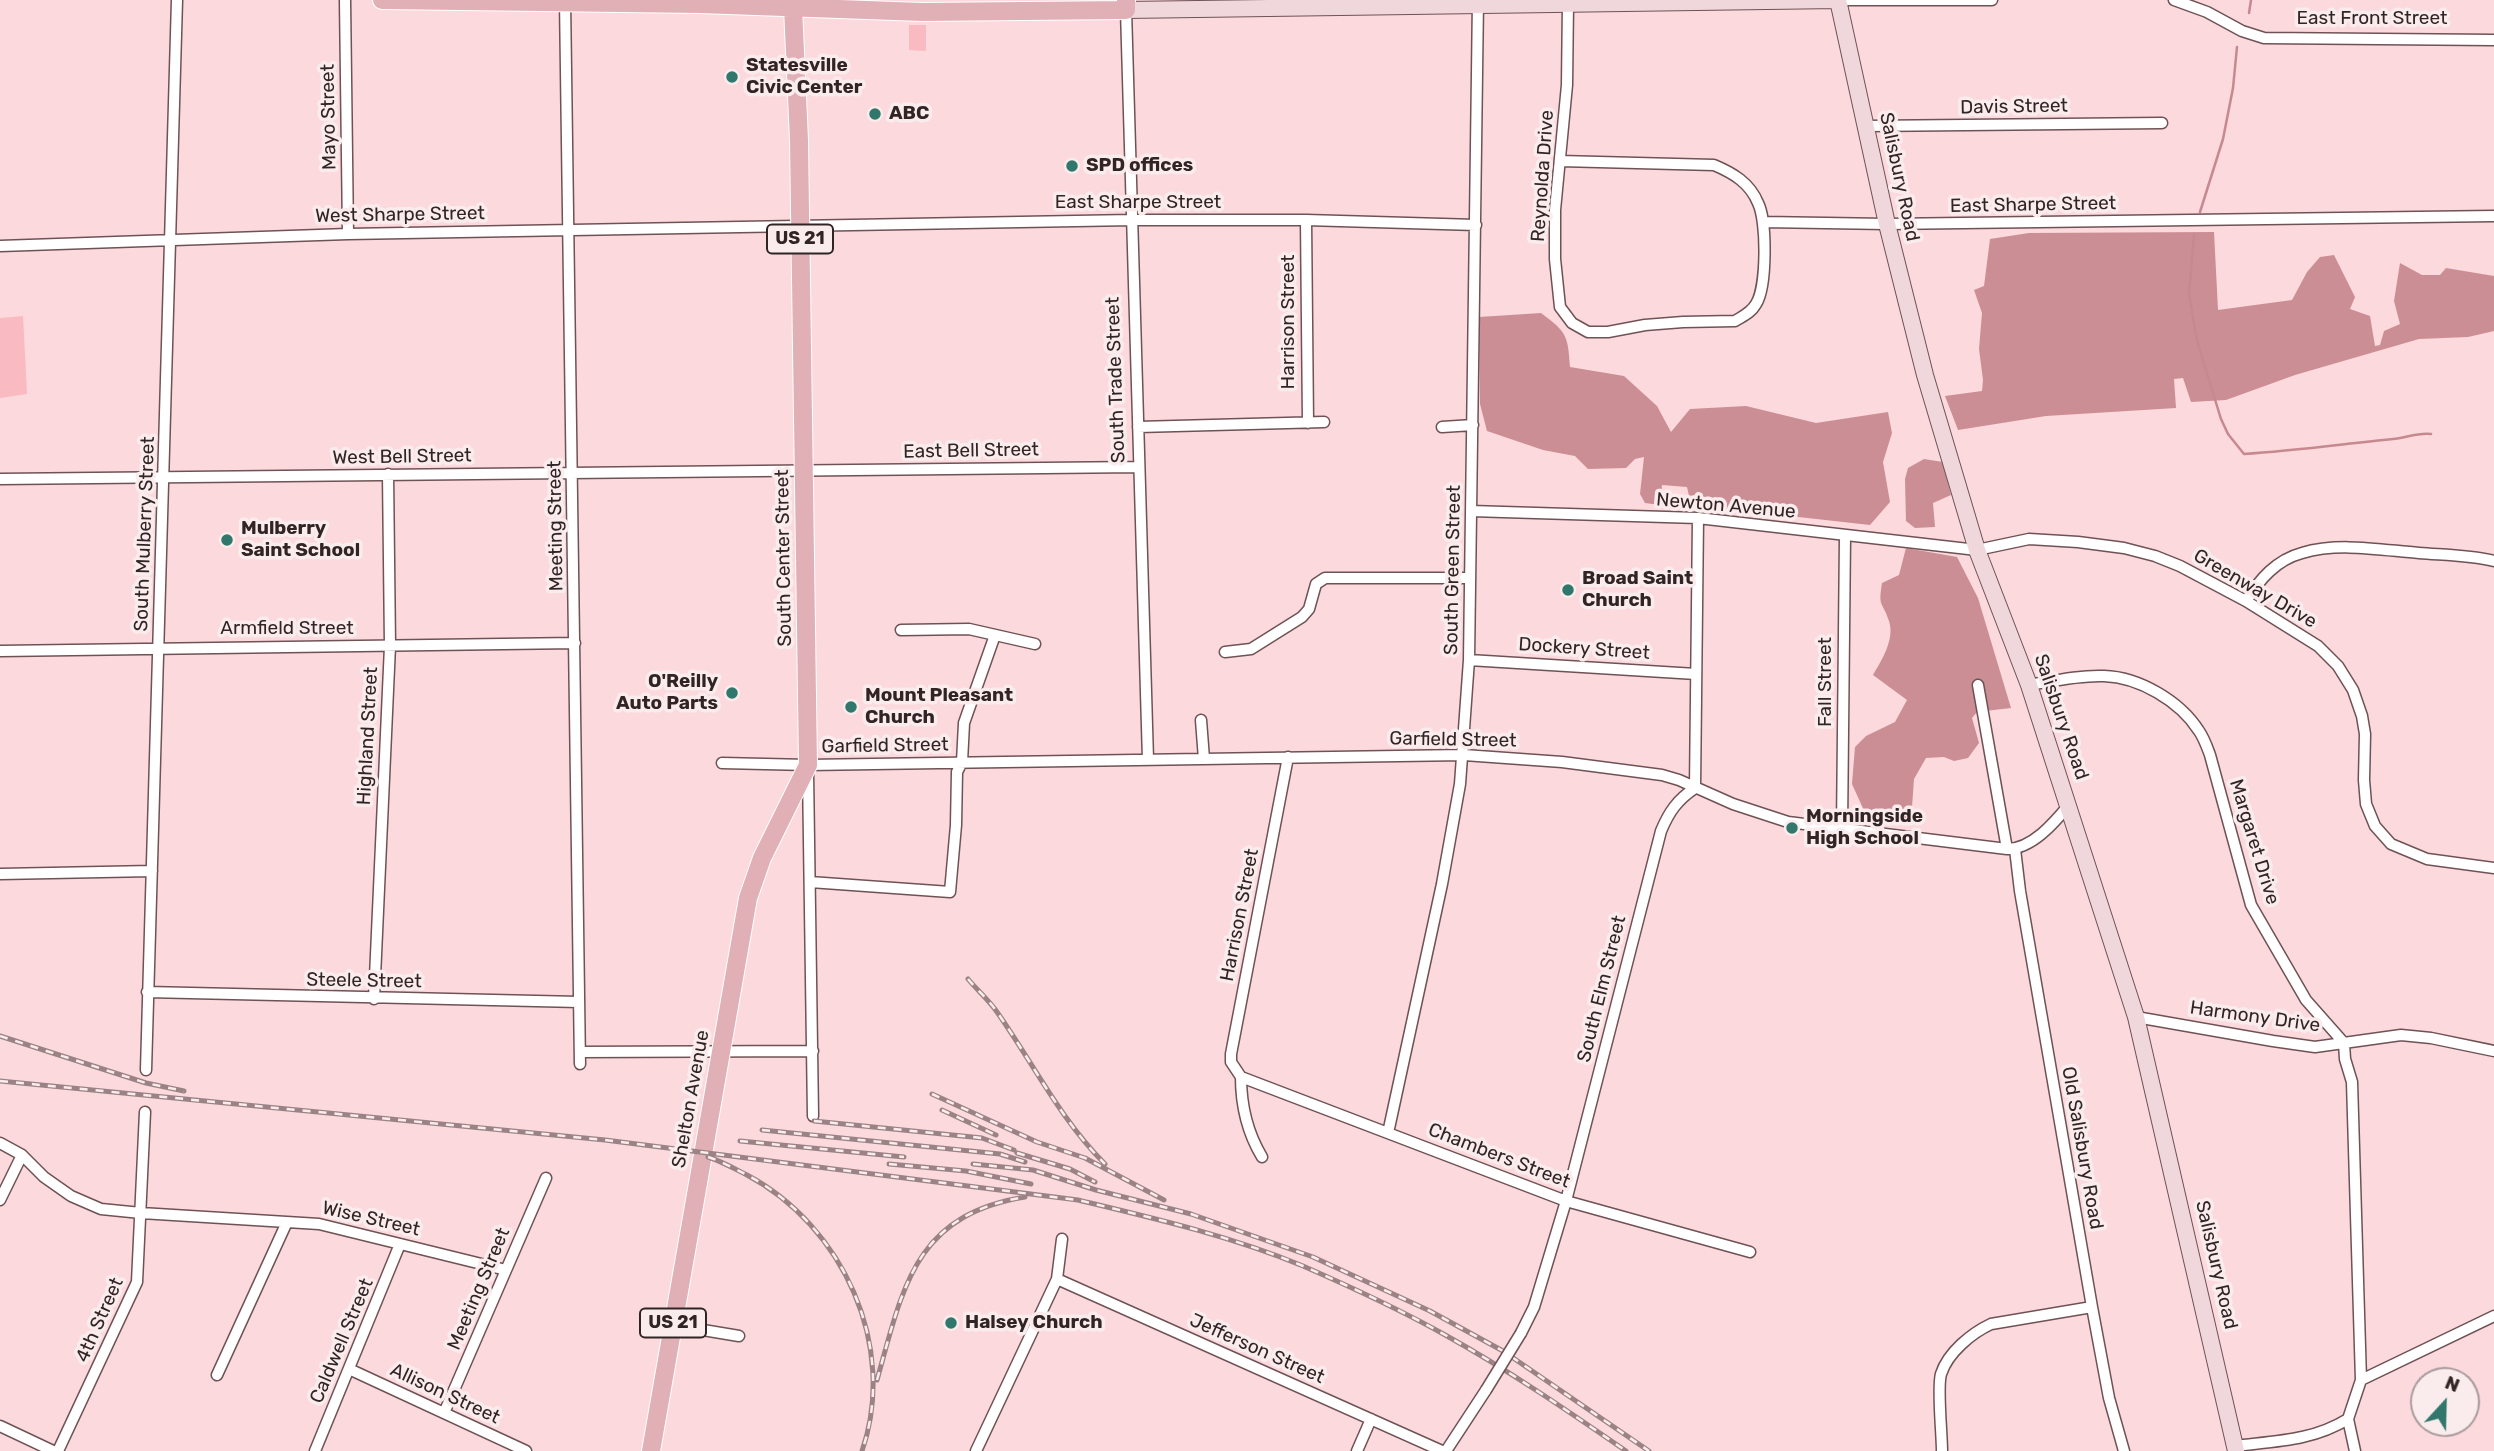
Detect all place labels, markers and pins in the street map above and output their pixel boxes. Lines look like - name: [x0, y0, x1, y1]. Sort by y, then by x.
- place label: Statesville Civic Center: [746, 55, 862, 99]
- marker: Statesville Civic Center: [724, 69, 740, 85]
- place label: ABC: [889, 103, 929, 125]
- marker: ABC: [867, 106, 883, 122]
- place label: SPD offices: [1086, 155, 1193, 177]
- marker: SPD offices: [1064, 158, 1080, 174]
- place label: Mulberry Saint School: [241, 518, 360, 562]
- marker: Mulberry Saint School: [219, 532, 235, 548]
- place label: Broad Saint Church: [1582, 568, 1693, 612]
- marker: Broad Saint Church: [1560, 582, 1576, 598]
- place label: O'Reilly Auto Parts: [616, 671, 718, 715]
- marker: O'Reilly Auto Parts: [724, 685, 740, 701]
- place label: Mount Pleasant Church: [865, 685, 1013, 729]
- marker: Mount Pleasant Church: [843, 699, 859, 715]
- place label: Morningside High School: [1806, 806, 1923, 850]
- marker: Morningside High School: [1784, 820, 1800, 836]
- place label: Halsey Church: [965, 1312, 1103, 1334]
- marker: Halsey Church: [943, 1315, 959, 1331]

